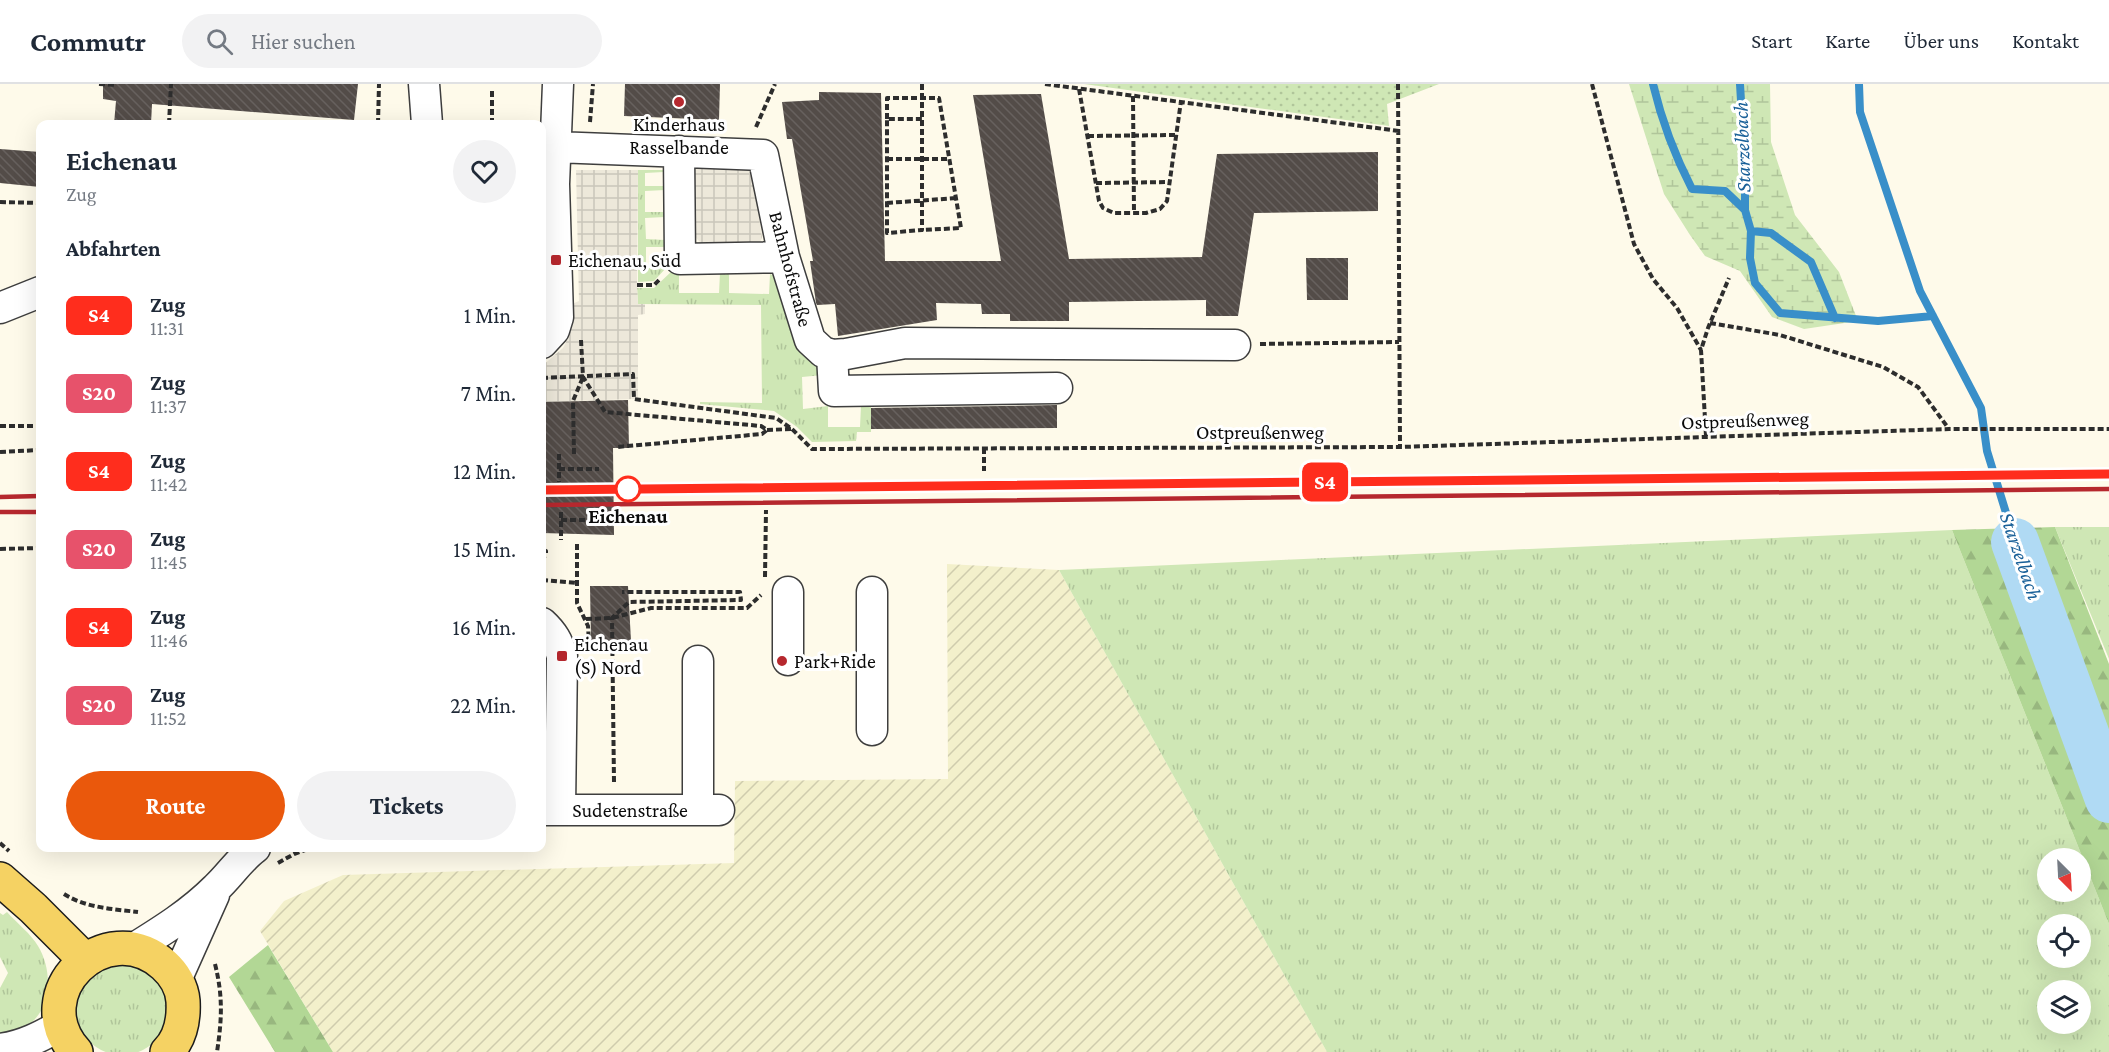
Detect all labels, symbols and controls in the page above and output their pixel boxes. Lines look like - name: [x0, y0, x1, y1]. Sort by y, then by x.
- search box: [182, 14, 602, 68]
- icon: search: [203, 25, 236, 58]
- text: Commutr: [30, 26, 146, 57]
- text: Hier suchen: [251, 29, 355, 54]
- text: Start: [1751, 29, 1792, 53]
- text: Karte: [1825, 29, 1870, 53]
- text: Über uns: [1903, 29, 1979, 53]
- text: Kontakt: [2012, 29, 2079, 53]
- marker: Kinderhaus Rasselbande: [672, 95, 686, 109]
- water label: Starzelbach: [1728, 101, 1756, 193]
- place label: Kinderhaus Rasselbande: [629, 113, 729, 158]
- button: heart: [453, 140, 516, 203]
- text: Eichenau: [66, 145, 177, 176]
- text: Zug: [66, 183, 97, 205]
- street label: Bahnhofstraße: [765, 209, 817, 329]
- text: Abfahrten: [66, 236, 161, 261]
- place label: Eichenau, Süd: [568, 249, 682, 271]
- marker: Eichenau, Süd: [549, 253, 563, 267]
- text: Zug: [150, 292, 185, 317]
- text: S4: [88, 303, 110, 327]
- text: 1 Min.: [464, 303, 516, 328]
- text: 11:31: [150, 317, 184, 339]
- text: Zug: [150, 370, 185, 395]
- text: S20: [82, 381, 116, 405]
- text: 7 Min.: [461, 381, 516, 406]
- text: 11:37: [150, 395, 186, 417]
- street label: Ostpreußenweg: [1681, 407, 1810, 434]
- street label: Ostpreußenweg: [1196, 421, 1324, 444]
- text: Zug: [150, 448, 185, 473]
- text: S4: [88, 459, 110, 483]
- text: 12 Min.: [453, 459, 516, 484]
- line badge: S4: [1298, 462, 1352, 502]
- text: S4: [1314, 470, 1336, 494]
- text: 11:42: [150, 473, 187, 495]
- marker: Eichenau: [615, 476, 641, 502]
- place label: Eichenau: [588, 505, 668, 527]
- water label: Starzelbach: [1995, 509, 2047, 603]
- text: Zug: [150, 526, 185, 551]
- text: S20: [82, 537, 116, 561]
- text: 15 Min.: [453, 537, 516, 562]
- text: 11:45: [150, 551, 187, 573]
- text: Zug: [150, 604, 185, 629]
- text: S4: [88, 615, 110, 639]
- text: 16 Min.: [453, 615, 516, 640]
- text: 11:46: [150, 629, 188, 651]
- place label: Eichenau (S) Nord: [574, 633, 649, 679]
- marker: Eichenau (S) Nord: [555, 649, 569, 663]
- place label: Park+Ride: [794, 650, 876, 672]
- marker: Park+Ride: [775, 654, 789, 668]
- text: Zug: [150, 682, 185, 707]
- text: S20: [82, 693, 116, 717]
- text: 22 Min.: [450, 693, 516, 718]
- text: 11:52: [150, 707, 186, 729]
- button: Route: [66, 771, 285, 840]
- button: Tickets: [297, 771, 516, 840]
- street label: Sudetenstraße: [572, 799, 688, 821]
- north arrow: [2037, 848, 2091, 902]
- map controls: [2037, 848, 2091, 1034]
- button: locate: [2037, 914, 2091, 968]
- button: layers: [2037, 980, 2091, 1034]

